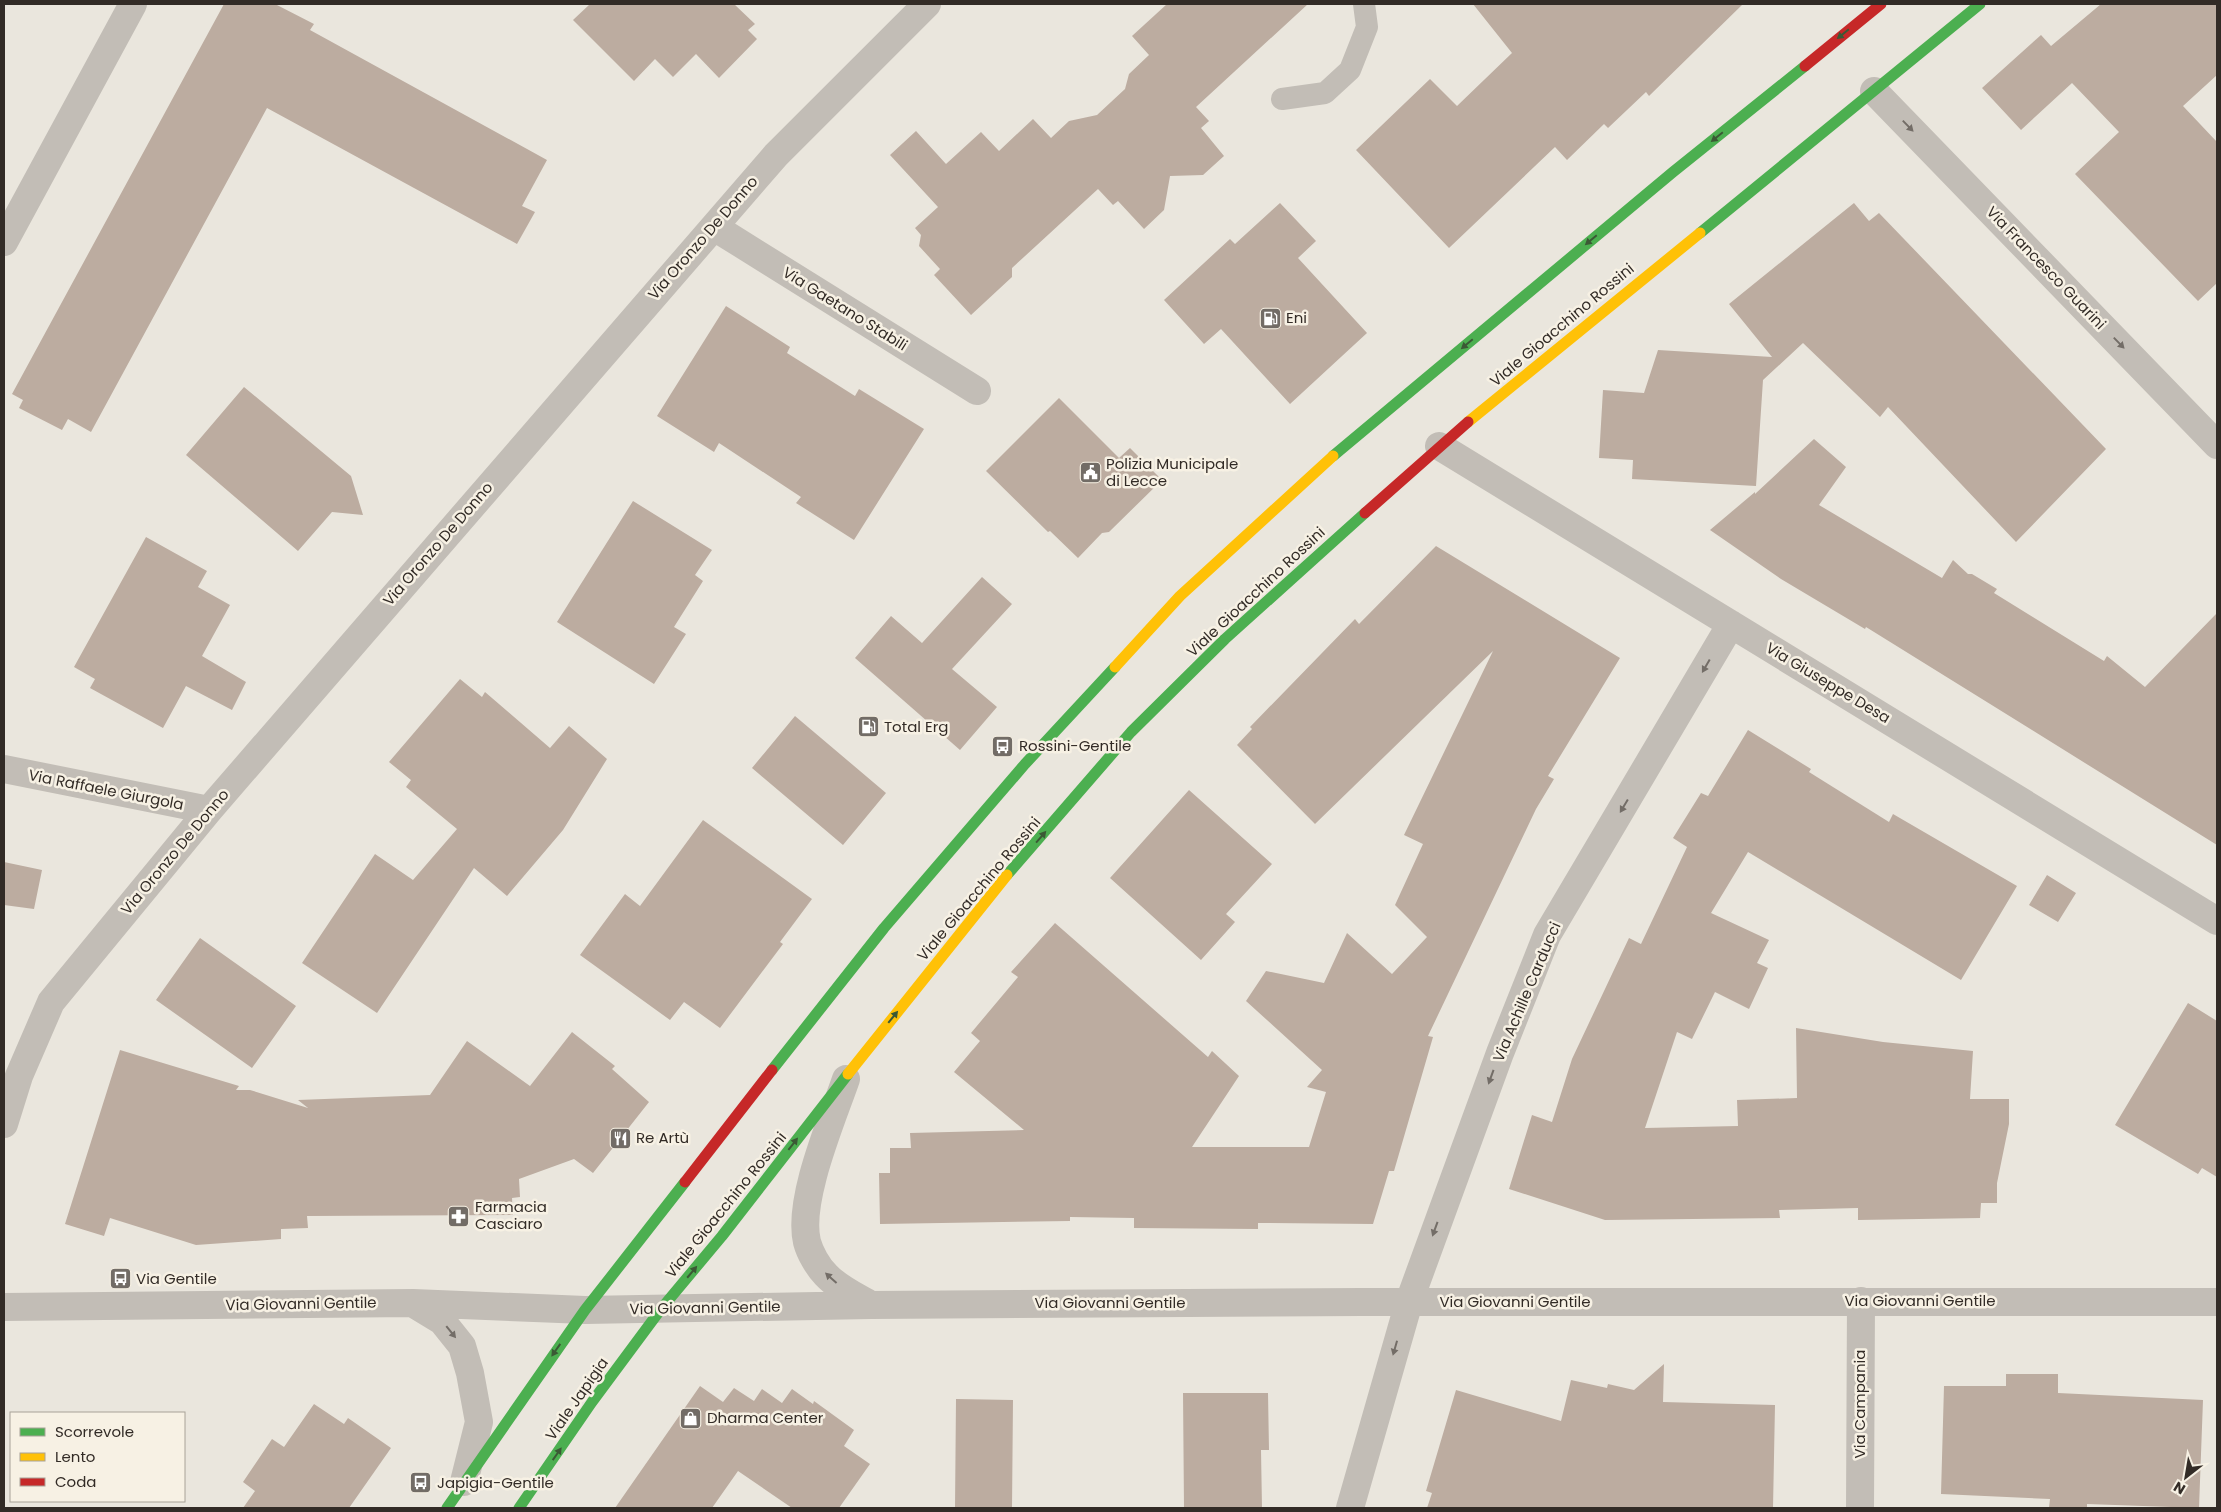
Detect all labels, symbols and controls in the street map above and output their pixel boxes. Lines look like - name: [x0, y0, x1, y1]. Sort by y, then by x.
- one-way arrow: [1837, 29, 1850, 40]
- one-way arrow: [1902, 120, 1914, 132]
- one-way arrow: [1711, 131, 1724, 142]
- street label: Via Oronzo De Donno: [643, 171, 762, 304]
- street label: Via Francesco Guarini: [1982, 201, 2111, 334]
- one-way arrow: [1585, 235, 1598, 246]
- street label: Viale Gioacchino Rossini: [1485, 258, 1638, 391]
- street label: Via Gaetano Stabili: [779, 262, 912, 356]
- fuel station icon: Eni: [1258, 306, 1282, 330]
- place label: Eni: [1286, 307, 1307, 328]
- one-way arrow: [2112, 337, 2124, 349]
- one-way arrow: [1461, 338, 1473, 350]
- place label: Polizia Municipale di Lecce: [1106, 453, 1238, 491]
- public building icon: Polizia Municipale di Lecce: [1078, 461, 1102, 485]
- street label: Via Oronzo De Donno: [378, 477, 497, 610]
- street label: Viale Gioacchino Rossini: [1182, 522, 1329, 661]
- street label: Via Giuseppe Desa: [1762, 637, 1894, 728]
- one-way arrow: [1702, 659, 1711, 672]
- fuel station icon: Total Erg: [856, 715, 880, 739]
- place label: Total Erg: [884, 716, 948, 737]
- bus stop icon: Rossini-Gentile: [991, 734, 1015, 758]
- place label: Rossini-Gentile: [1019, 735, 1131, 756]
- street label: Via Raffaele Giurgola: [27, 764, 185, 815]
- street label: Via Oronzo De Donno: [116, 784, 233, 919]
- one-way arrow: [1619, 799, 1628, 812]
- street label: Viale Gioacchino Rossini: [912, 812, 1045, 965]
- one-way arrow: [1035, 831, 1047, 843]
- street label: Via Achille Carducci: [1488, 919, 1566, 1065]
- one-way arrow: [888, 1010, 899, 1023]
- one-way arrow: [1487, 1069, 1494, 1084]
- restaurant icon: Re Artù: [608, 1126, 632, 1150]
- place label: Re Artù: [636, 1127, 689, 1148]
- street label: Viale Gioacchino Rossini: [660, 1127, 791, 1282]
- one-way arrow: [788, 1138, 799, 1151]
- place label: Farmacia Casciaro: [475, 1196, 547, 1234]
- pharmacy icon: Farmacia Casciaro: [447, 1204, 471, 1228]
- one-way arrow: [1431, 1222, 1439, 1237]
- one-way arrow: [687, 1265, 698, 1278]
- bus stop icon: Via Gentile: [108, 1267, 132, 1291]
- place label: Via Gentile: [136, 1268, 217, 1289]
- one-way arrow: [825, 1272, 837, 1284]
- street label: Via Giovanni Gentile: [1844, 1290, 1996, 1311]
- street label: Via Giovanni Gentile: [1439, 1291, 1591, 1312]
- street label: Via Giovanni Gentile: [225, 1292, 377, 1315]
- street label: Via Giovanni Gentile: [1034, 1292, 1186, 1313]
- street label: Via Giovanni Gentile: [629, 1296, 781, 1319]
- one-way arrow: [445, 1326, 456, 1339]
- one-way arrow: [1391, 1341, 1399, 1356]
- one-way arrow: [551, 1343, 561, 1357]
- street label: Via Campania: [1849, 1350, 1870, 1458]
- street label: Viale Japigia: [540, 1353, 613, 1444]
- shop icon: Dharma Center: [679, 1406, 703, 1430]
- place label: Dharma Center: [707, 1407, 824, 1428]
- legend: [10, 1412, 185, 1502]
- text: Scorrevole: [55, 1421, 134, 1442]
- text: Lento: [55, 1446, 95, 1467]
- one-way arrow: [552, 1447, 562, 1460]
- north arrow: [2161, 1452, 2211, 1502]
- text: Coda: [55, 1471, 96, 1492]
- bus stop icon: Japigia-Gentile: [409, 1471, 433, 1495]
- place label: Japigia-Gentile: [437, 1472, 554, 1493]
- text: N: [2170, 1477, 2189, 1499]

